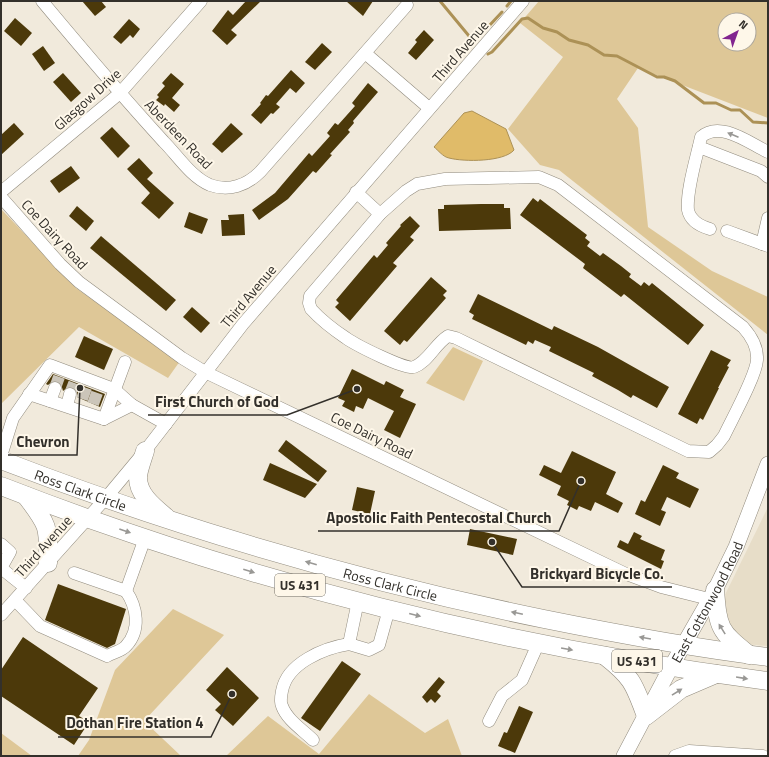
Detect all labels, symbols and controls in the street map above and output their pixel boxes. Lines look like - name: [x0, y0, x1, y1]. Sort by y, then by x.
- north arrow: [717, 12, 757, 52]
- street label: Third Avenue: [427, 15, 493, 87]
- text: N: [735, 16, 752, 33]
- street label: Glasgow Drive: [49, 63, 125, 135]
- street label: Aberdeen Road: [140, 94, 218, 174]
- one-way arrow: [727, 132, 738, 138]
- street label: Coe Dairy Road: [17, 194, 93, 274]
- street label: Third Avenue: [215, 260, 281, 332]
- callout: First Church of God: [148, 388, 287, 415]
- text: First Church of God: [155, 390, 279, 413]
- street label: Coe Dairy Road: [327, 406, 417, 464]
- callout: Chevron: [8, 428, 77, 455]
- text: Chevron: [16, 430, 70, 453]
- street label: Ross Clark Circle: [32, 463, 130, 515]
- callout: Apostolic Faith Pentecostal Church: [318, 504, 559, 531]
- text: Apostolic Faith Pentecostal Church: [326, 506, 552, 529]
- street label: Third Avenue: [9, 510, 77, 582]
- one-way arrow: [119, 528, 131, 534]
- street label: East Cottonwood Road: [665, 538, 748, 666]
- one-way arrow: [305, 560, 317, 566]
- callout: Brickyard Bicycle Co.: [522, 560, 672, 587]
- street label: Ross Clark Circle: [341, 562, 440, 606]
- text: Brickyard Bicycle Co.: [530, 562, 664, 585]
- one-way arrow: [243, 568, 255, 574]
- road number: US 431: [275, 574, 325, 596]
- one-way arrow: [511, 610, 523, 616]
- one-way arrow: [409, 613, 421, 619]
- one-way arrow: [718, 624, 726, 634]
- one-way arrow: [638, 635, 651, 641]
- one-way arrow: [561, 646, 573, 652]
- road number: US 431: [612, 650, 662, 672]
- one-way arrow: [736, 675, 748, 681]
- one-way arrow: [672, 688, 682, 696]
- callout: Dothan Fire Station 4: [58, 710, 211, 737]
- text: Dothan Fire Station 4: [66, 711, 204, 734]

